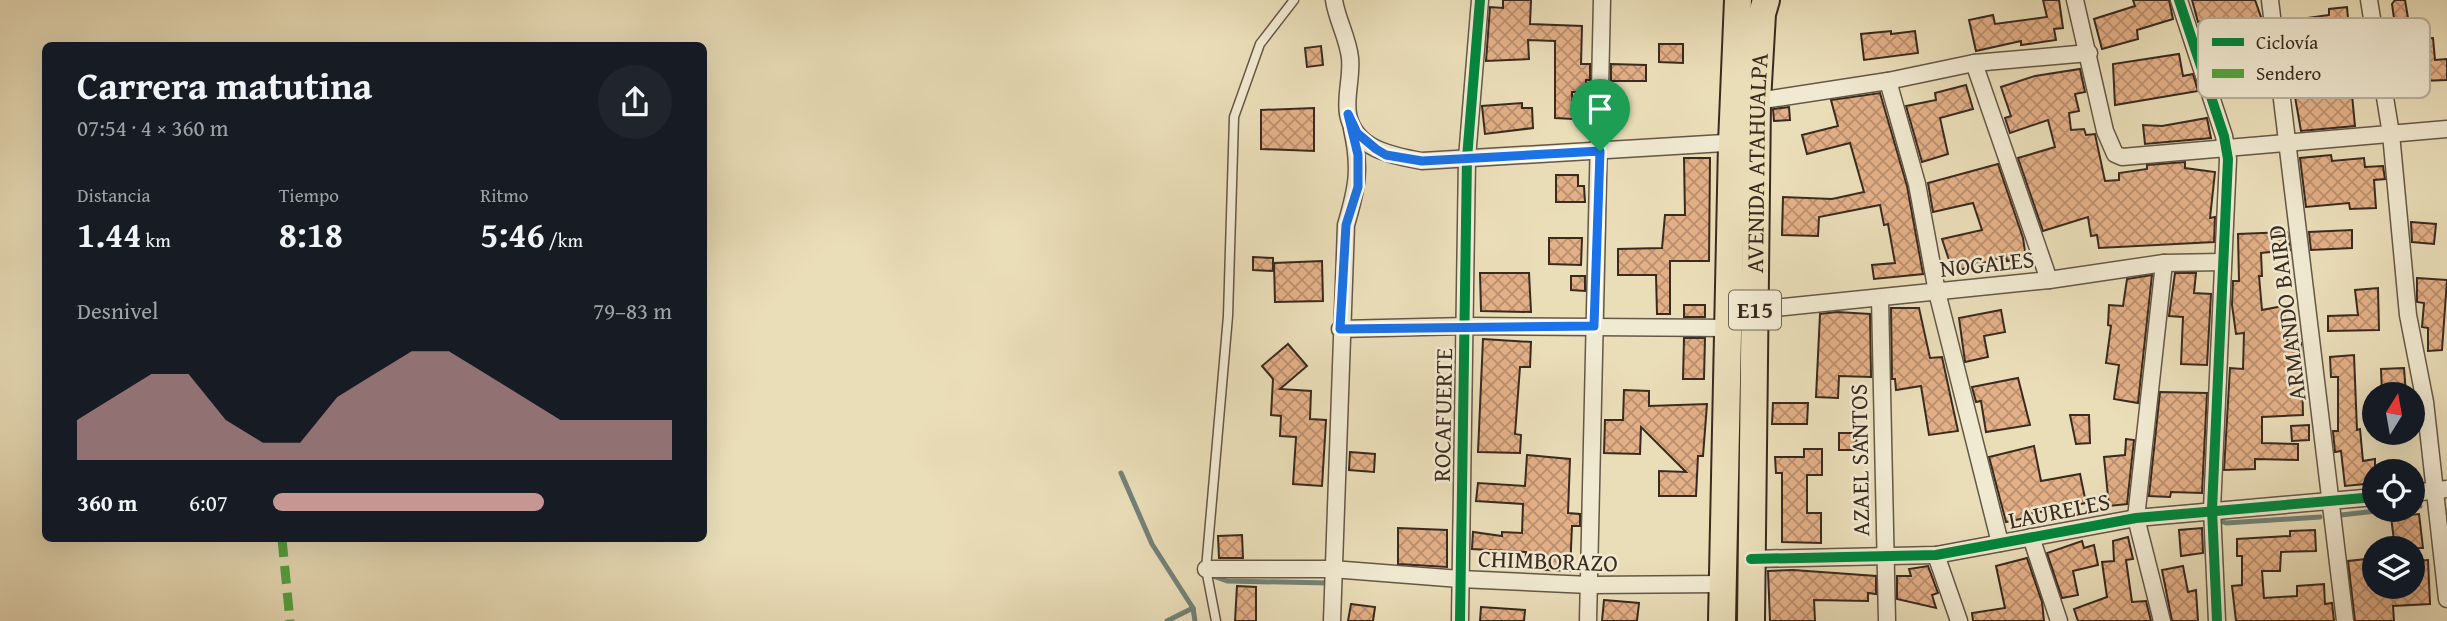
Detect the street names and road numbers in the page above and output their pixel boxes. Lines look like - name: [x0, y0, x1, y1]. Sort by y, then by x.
- street label: AVENIDA ATAHUALPA: [1737, 52, 1777, 273]
- street label: ARMANDO BAIRD: [2258, 223, 2315, 403]
- street label: NOGALES: [1938, 241, 2036, 286]
- road number: E15: [1729, 290, 1781, 330]
- street label: ROCAFUERTE: [1424, 348, 1461, 482]
- street label: AZAEL SANTOS: [1841, 383, 1878, 537]
- street label: LAURELES: [2005, 484, 2113, 537]
- street label: CHIMBORAZO: [1478, 541, 1619, 580]

